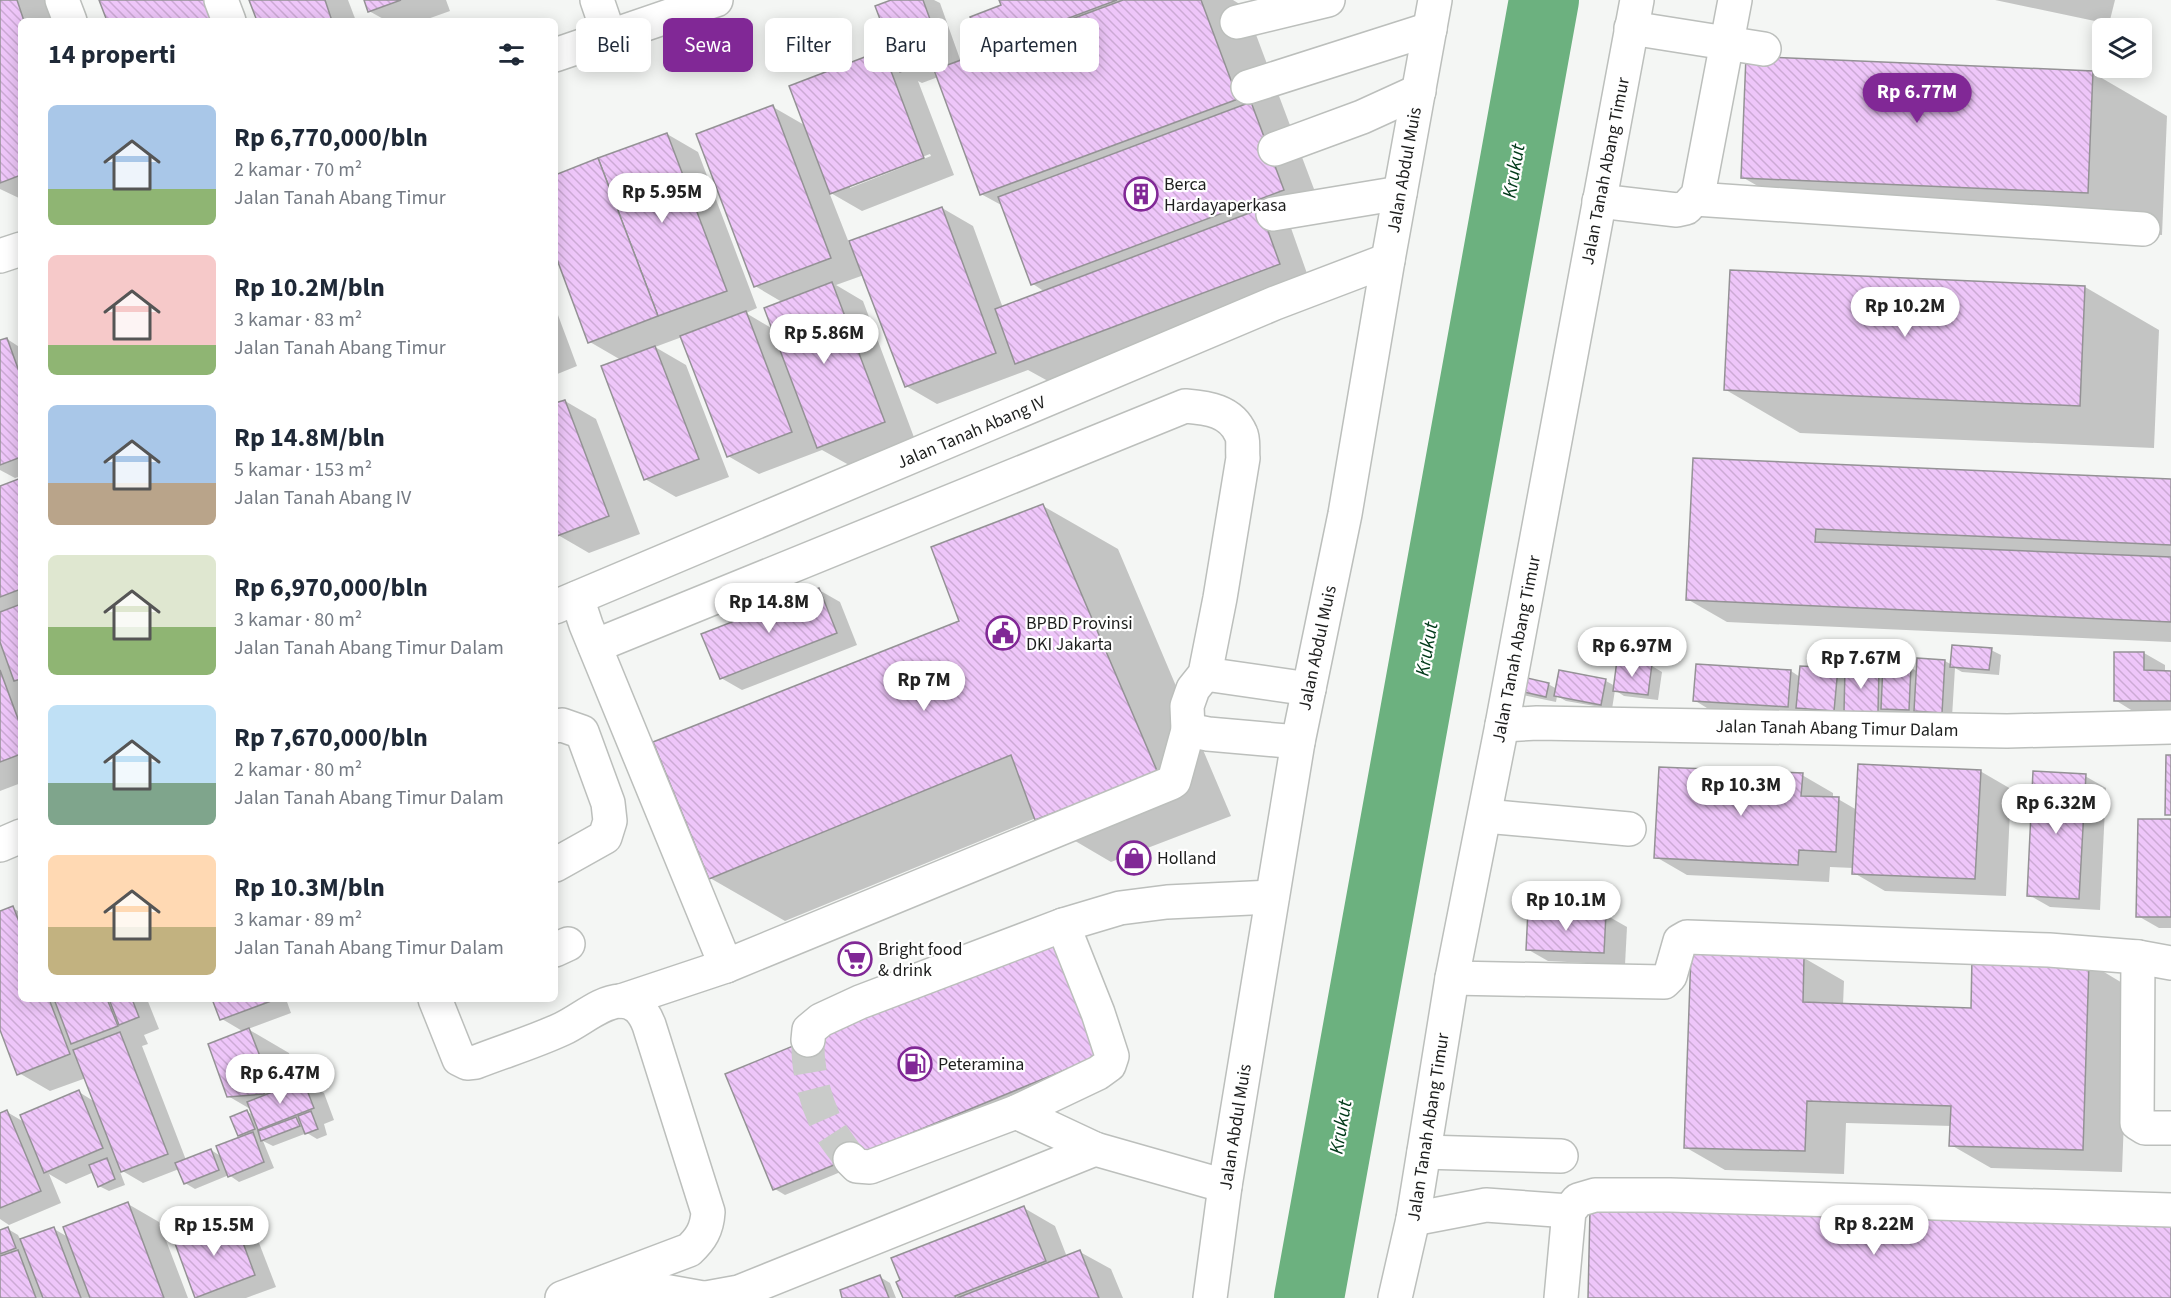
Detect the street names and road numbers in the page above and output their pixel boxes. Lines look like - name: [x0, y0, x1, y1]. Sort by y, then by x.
- street label: Jalan Tanah Abang Timur: [1575, 74, 1636, 267]
- street label: Jalan Abdul Muis: [1381, 105, 1428, 235]
- street label: Jalan Tanah Abang IV: [893, 389, 1050, 475]
- street label: Jalan Tanah Abang Timur: [1486, 552, 1547, 745]
- street label: Jalan Abdul Muis: [1292, 583, 1343, 713]
- street label: Jalan Tanah Abang Timur Dalam: [1715, 714, 1959, 743]
- street label: Jalan Tanah Abang Timur: [1401, 1030, 1456, 1223]
- street label: Jalan Abdul Muis: [1213, 1062, 1258, 1192]

